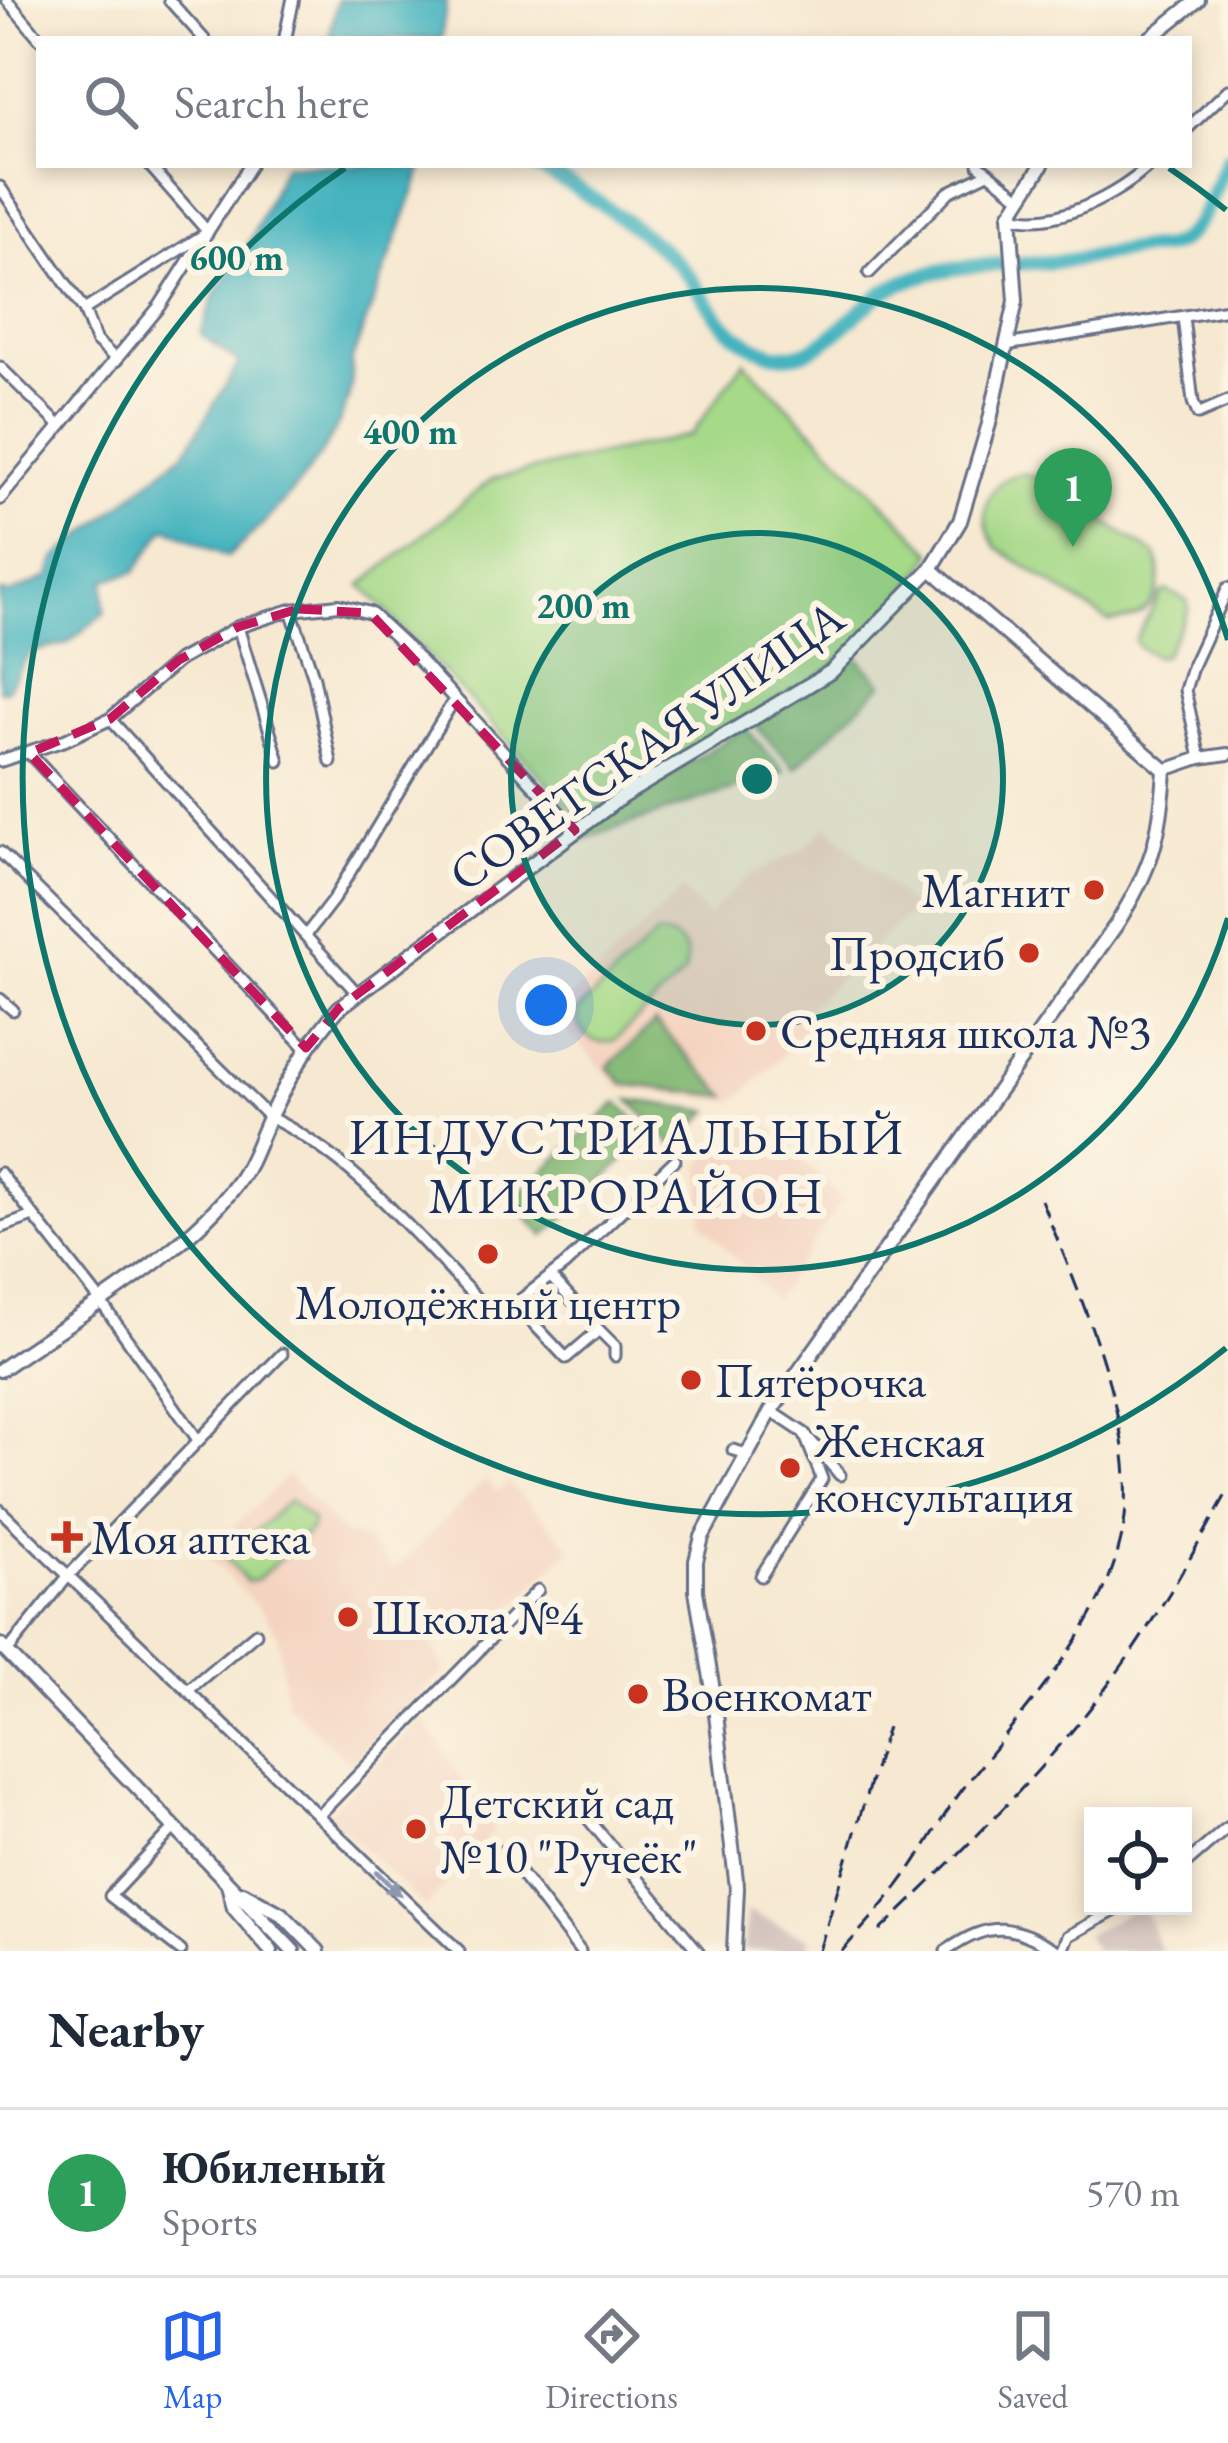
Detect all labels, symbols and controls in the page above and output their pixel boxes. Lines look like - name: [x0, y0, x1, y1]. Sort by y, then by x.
- search box: [36, 36, 1192, 168]
- icon: search: [78, 69, 144, 135]
- text: Search here: [174, 73, 369, 131]
- text: 600 m: [189, 234, 283, 281]
- text: 400 m: [363, 408, 457, 455]
- pin: 1: [1034, 448, 1112, 547]
- text: 200 m: [536, 582, 630, 629]
- street label: СОВЕТСКАЯ УЛИЦА: [436, 585, 856, 905]
- centre of rings: [736, 758, 778, 800]
- place label: Магнит: [922, 859, 1070, 921]
- marker: Магнит: [1081, 877, 1107, 903]
- place label: Продсиб: [829, 922, 1005, 984]
- marker: Продсиб: [1016, 940, 1042, 966]
- your location: [516, 975, 576, 1035]
- place label: Средняя школа №3: [780, 1000, 1151, 1062]
- marker: Средняя школа №3: [743, 1018, 769, 1044]
- district label: ИНДУСТРИАЛЬНЫЙ МИКРОРАЙОН: [349, 1103, 905, 1228]
- marker: Молодёжный центр: [475, 1241, 501, 1267]
- place label: Молодёжный центр: [295, 1271, 681, 1333]
- place label: Пятёрочка: [715, 1349, 927, 1411]
- marker: Пятёрочка: [678, 1367, 704, 1393]
- place label: Женская консультация: [813, 1409, 1074, 1526]
- marker: Женская консультация: [777, 1455, 803, 1481]
- place label: Моя аптека: [91, 1506, 311, 1568]
- marker: Моя аптека: [54, 1524, 80, 1550]
- place label: Школа №4: [372, 1586, 584, 1648]
- marker: Школа №4: [335, 1604, 361, 1630]
- place label: Военкомат: [662, 1663, 872, 1725]
- marker: Военкомат: [625, 1681, 651, 1707]
- place label: Детский сад №10 "Ручеёк": [440, 1770, 698, 1887]
- map controls: [1084, 1807, 1192, 1915]
- button: locate: [1084, 1807, 1192, 1915]
- marker: Детский сад №10 "Ручеёк": [403, 1816, 429, 1842]
- one-way arrow: [374, 1869, 403, 1897]
- text: Nearby: [48, 1996, 204, 2062]
- text: Юбиленый: [162, 2138, 386, 2196]
- text: 1: [77, 2167, 97, 2218]
- text: 570 m: [1086, 2167, 1180, 2218]
- text: Sports: [162, 2196, 258, 2247]
- tab: Map: [160, 2303, 226, 2418]
- tab: Directions: [545, 2303, 678, 2418]
- tab: Saved: [998, 2303, 1068, 2418]

